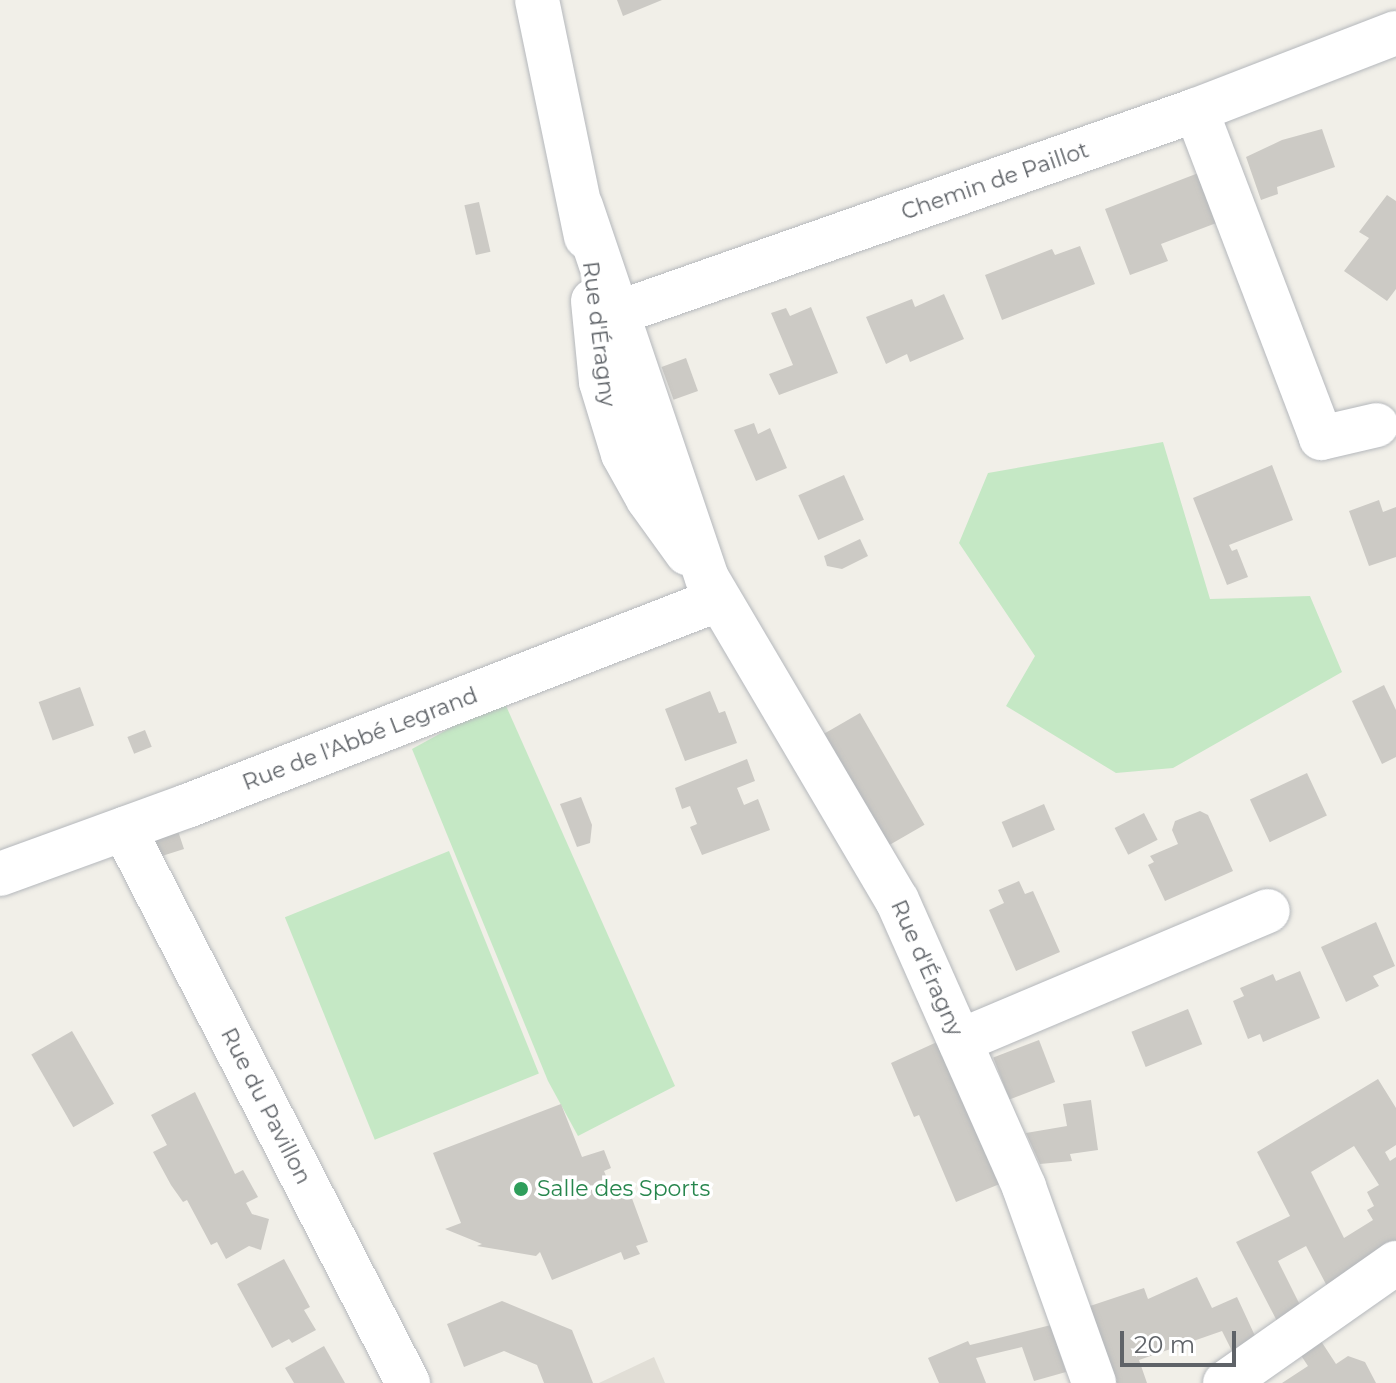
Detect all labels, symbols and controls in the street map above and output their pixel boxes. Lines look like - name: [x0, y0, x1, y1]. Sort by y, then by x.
- street label: Chemin de Paillot: [898, 137, 1092, 225]
- street label: Rue d'Éragny: [577, 260, 621, 408]
- street label: Rue de l'Abbé Legrand: [239, 682, 481, 796]
- street label: Rue d'Éragny: [885, 896, 969, 1040]
- street label: Rue du Pavillon: [215, 1023, 317, 1189]
- place label: Salle des Sports: [537, 1176, 710, 1202]
- marker: Salle des Sports: [512, 1180, 530, 1198]
- scale bar: [1124, 1315, 1240, 1365]
- text: 20 m: [1134, 1330, 1195, 1359]

